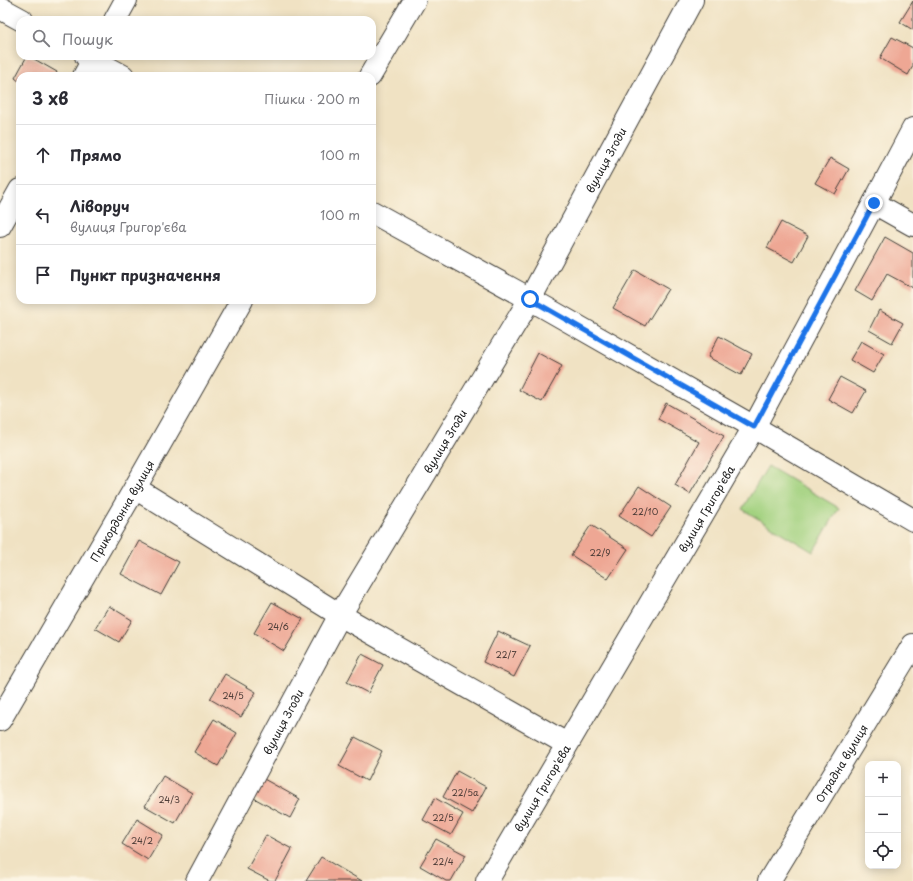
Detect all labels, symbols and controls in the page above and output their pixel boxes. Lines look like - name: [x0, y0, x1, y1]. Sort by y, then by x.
- search box: [16, 16, 376, 60]
- icon: search: [30, 27, 52, 49]
- text: Пошук: [62, 27, 113, 50]
- text: 3 хв: [32, 85, 68, 111]
- text: Пішки · 200 m: [264, 89, 360, 108]
- street label: вулиця Згоди: [581, 124, 630, 196]
- text: Прямо: [70, 143, 121, 166]
- icon: ahead: [32, 144, 54, 166]
- text: 100 m: [320, 145, 360, 164]
- text: Ліворуч: [70, 194, 130, 217]
- route end: [865, 194, 883, 212]
- icon: left: [32, 204, 54, 226]
- text: 100 m: [320, 205, 360, 224]
- text: вулиця Григор'єва: [70, 217, 186, 236]
- text: Пункт призначення: [70, 263, 221, 286]
- icon: arrive: [32, 264, 54, 286]
- route start: [521, 290, 539, 308]
- street label: вулиця Згоди: [419, 406, 470, 476]
- street label: Прикордонна вулиця: [85, 457, 158, 565]
- street label: вулиця Григор'єва: [674, 462, 738, 555]
- house number: 22/10: [632, 504, 659, 518]
- house number: 22/9: [589, 545, 611, 559]
- house number: 24/6: [267, 619, 289, 633]
- house number: 22/7: [495, 647, 517, 661]
- street label: вулиця Згоди: [258, 686, 307, 757]
- house number: 24/5: [222, 688, 244, 702]
- street label: Отрадна вулиця: [810, 721, 871, 806]
- street label: вулиця Григор'єва: [509, 741, 574, 835]
- map controls: [865, 761, 901, 869]
- button: +: [865, 761, 901, 797]
- house number: 22/5а: [451, 785, 479, 799]
- house number: 24/3: [158, 792, 180, 806]
- button: −: [865, 797, 901, 833]
- house number: 22/5: [432, 810, 454, 824]
- house number: 24/2: [131, 833, 153, 847]
- button: locate: [865, 833, 901, 869]
- house number: 22/4: [432, 854, 454, 868]

